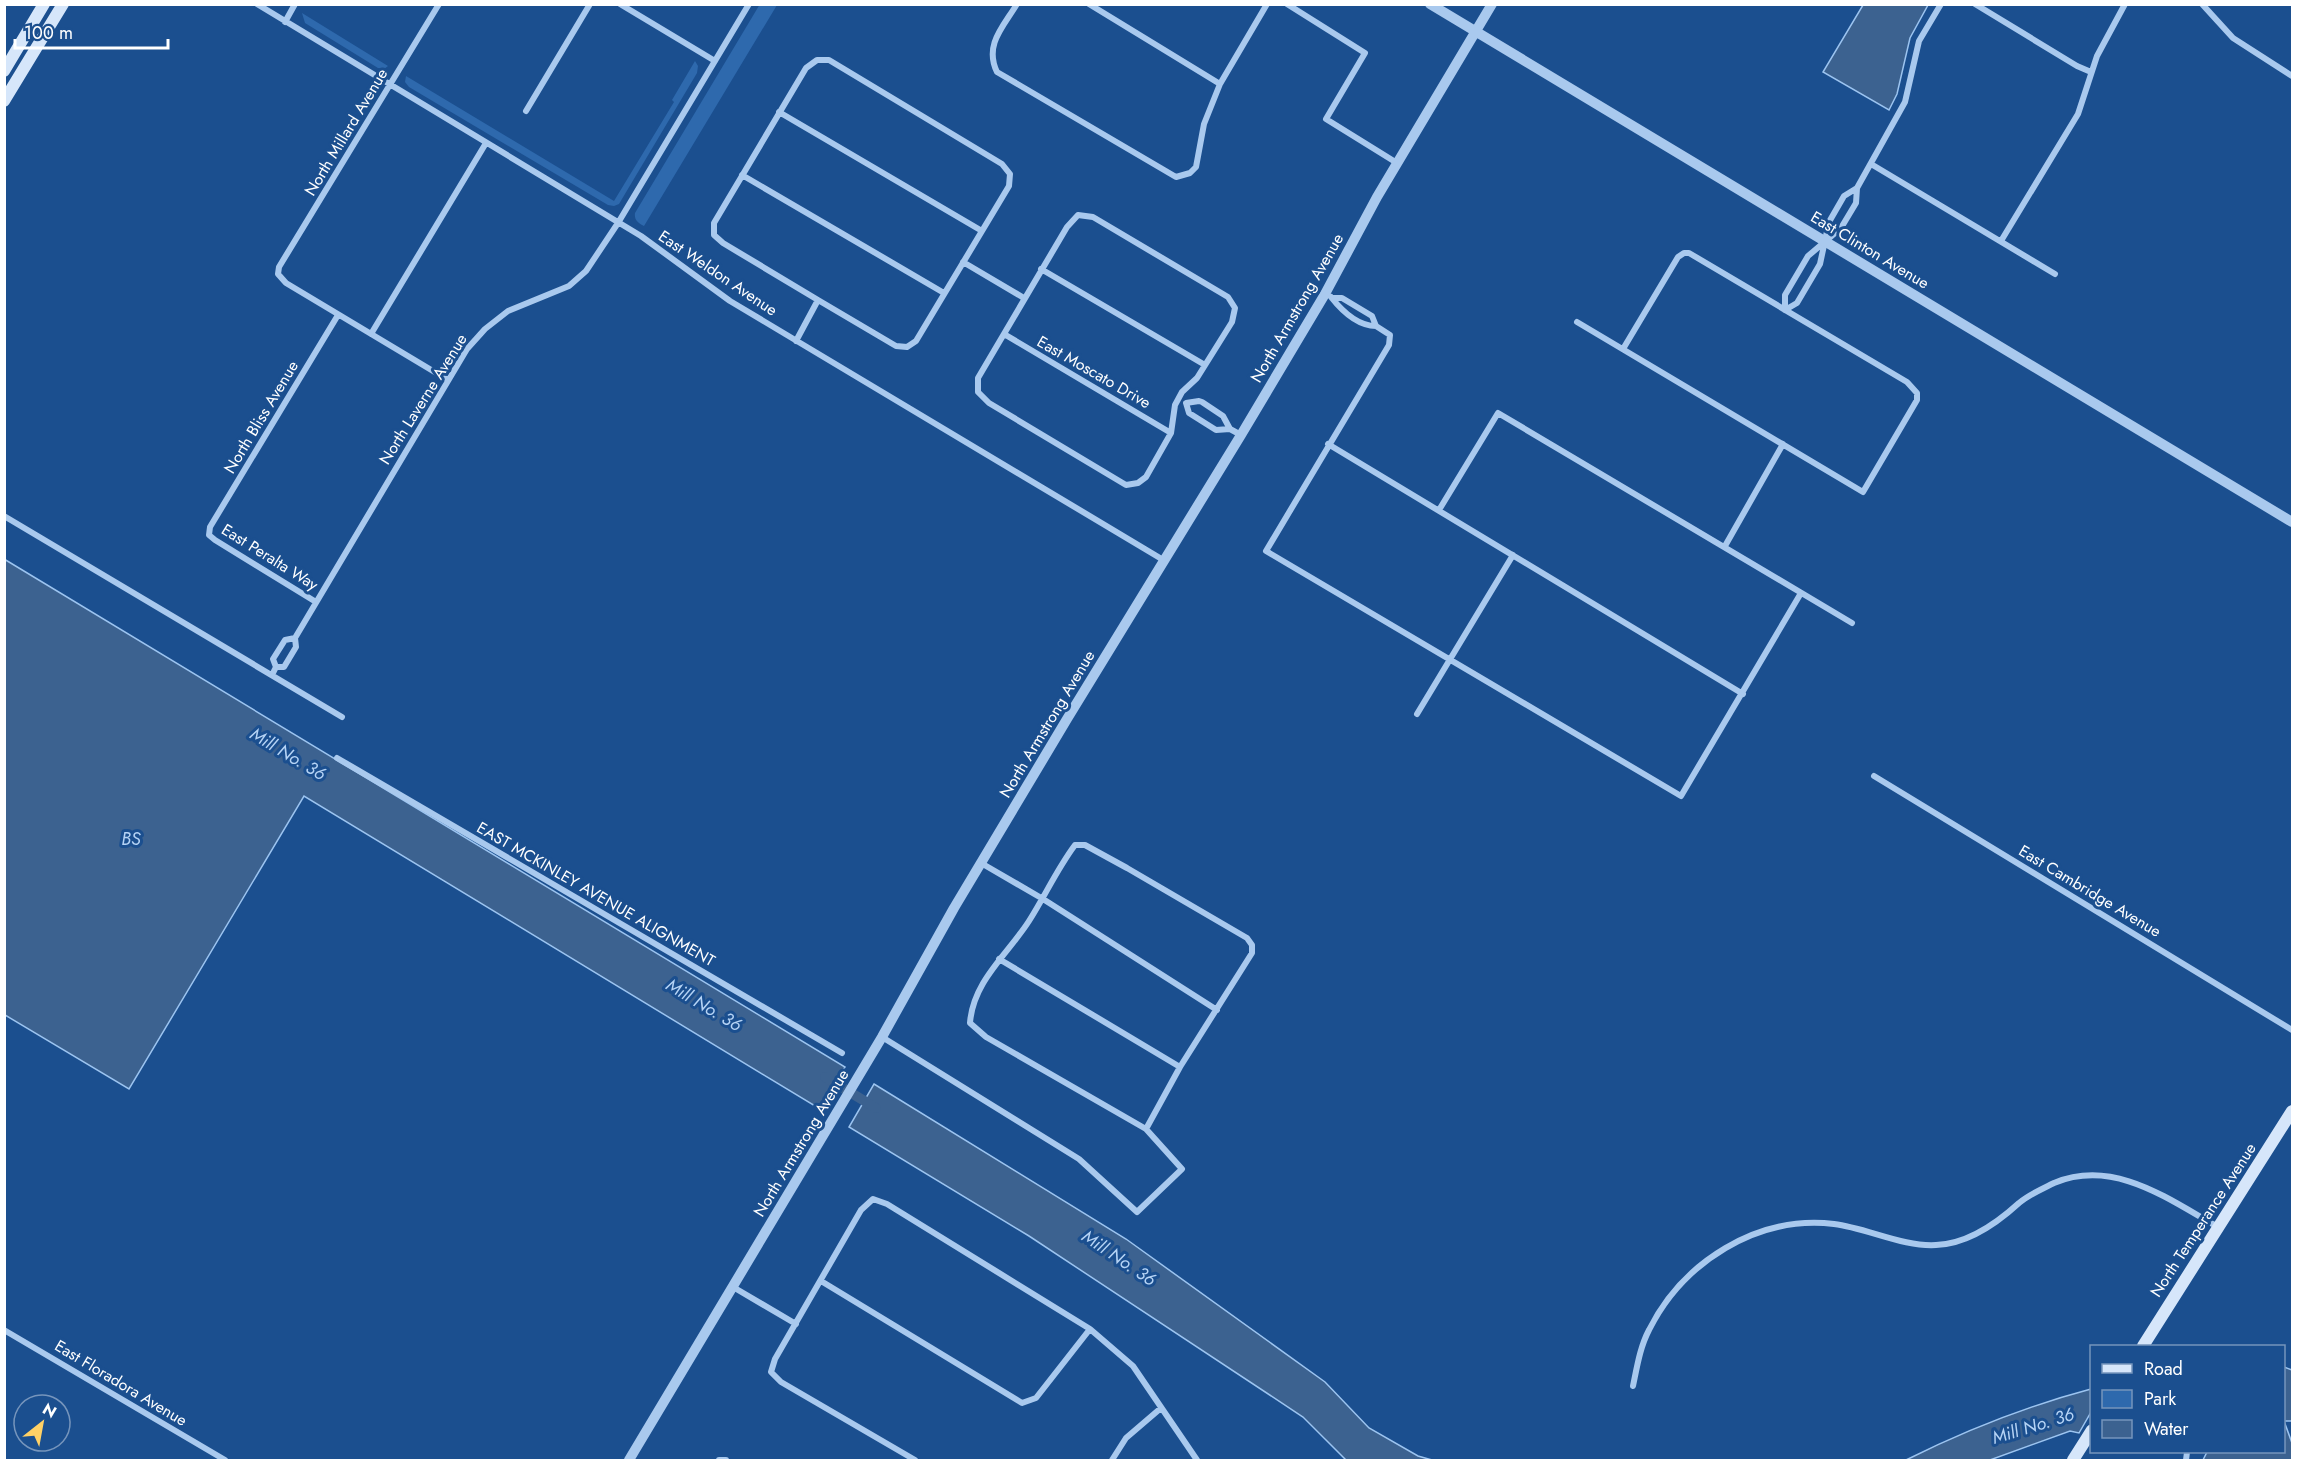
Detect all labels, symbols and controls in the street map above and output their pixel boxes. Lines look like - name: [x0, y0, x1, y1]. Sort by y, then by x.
- scale bar: [15, 12, 168, 50]
- text: 100 m: [24, 20, 73, 46]
- street label: North Millard Avenue: [299, 64, 393, 200]
- street label: East Clinton Avenue: [1806, 206, 1934, 294]
- street label: East Weldon Avenue: [654, 225, 782, 321]
- street label: North Armstrong Avenue: [1245, 229, 1349, 387]
- street label: North Laverne Avenue: [373, 329, 473, 469]
- street label: East Moscato Drive: [1033, 330, 1155, 414]
- street label: North Bliss Avenue: [218, 356, 304, 478]
- street label: East Peralta Way: [217, 518, 324, 596]
- street label: North Armstrong Avenue: [994, 646, 1100, 802]
- water label: Mill No. 36: [245, 721, 331, 787]
- street label: EAST MCKINLEY AVENUE ALIGNMENT: [473, 816, 720, 972]
- water label: BS: [121, 826, 141, 852]
- street label: East Cambridge Avenue: [2014, 839, 2166, 943]
- water label: Mill No. 36: [661, 972, 747, 1038]
- street label: North Armstrong Avenue: [748, 1065, 854, 1221]
- street label: North Temperance Avenue: [2144, 1138, 2262, 1302]
- water label: Mill No. 36: [1077, 1224, 1161, 1292]
- street label: East Floradora Avenue: [50, 1334, 192, 1432]
- legend: [2090, 1345, 2285, 1453]
- text: Road: [2144, 1356, 2183, 1382]
- text: Park: [2144, 1386, 2176, 1412]
- north arrow: [12, 1393, 72, 1453]
- text: N: [38, 1397, 61, 1424]
- water label: Mill No. 36: [1989, 1401, 2077, 1451]
- text: Water: [2144, 1416, 2189, 1442]

